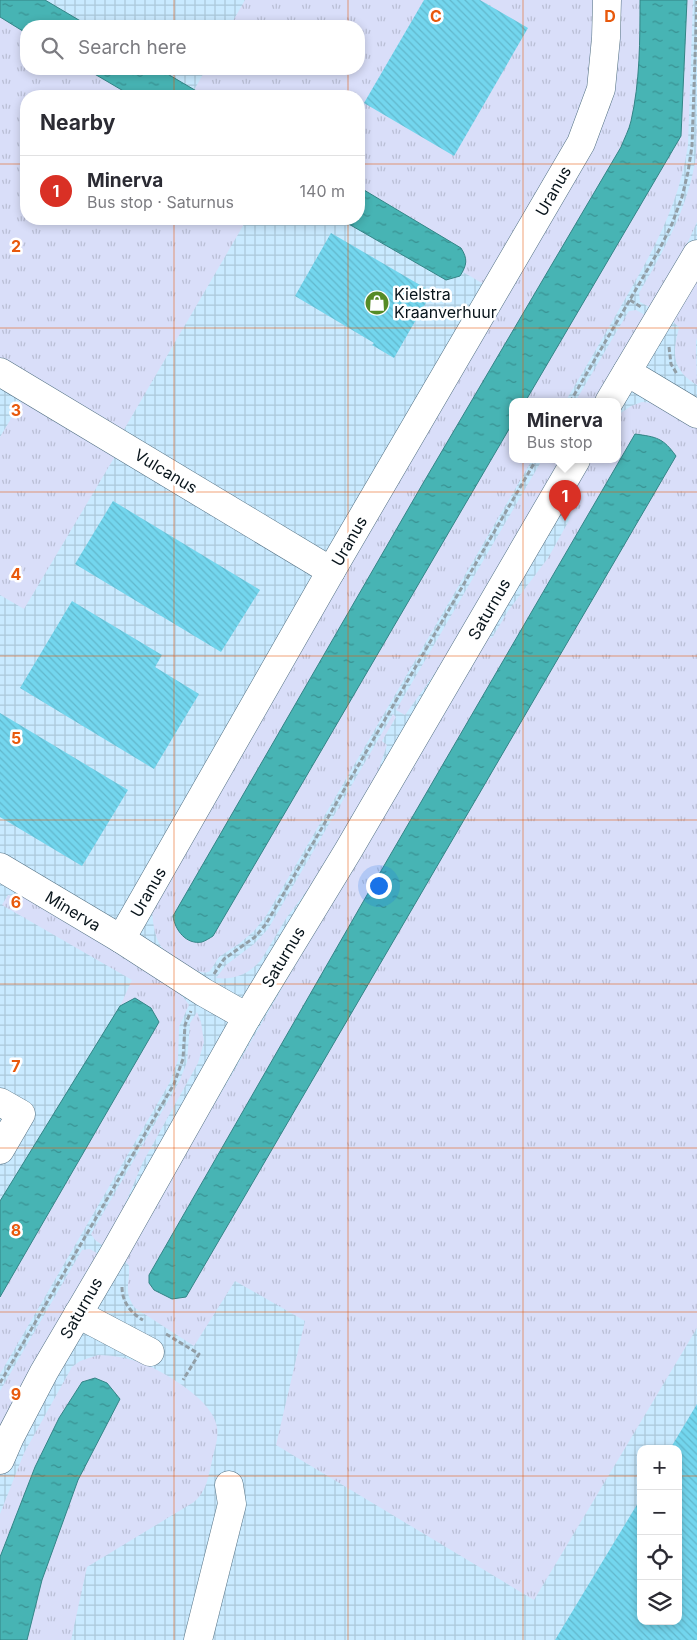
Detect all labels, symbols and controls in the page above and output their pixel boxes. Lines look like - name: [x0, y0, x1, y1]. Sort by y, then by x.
- text: C: [430, 6, 442, 26]
- text: D: [604, 6, 616, 26]
- search box: [20, 20, 365, 75]
- icon: search: [38, 34, 66, 62]
- text: Search here: [78, 36, 187, 59]
- text: Nearby: [40, 110, 115, 135]
- street label: Uranus: [531, 162, 575, 220]
- text: Minerva: [87, 169, 163, 192]
- text: 1: [53, 181, 59, 201]
- text: 140 m: [300, 181, 345, 201]
- text: Bus stop · Saturnus: [87, 192, 234, 212]
- text: 2: [11, 236, 21, 256]
- place label: Kielstra Kraanverhuur: [394, 284, 497, 322]
- shop icon: Kielstra Kraanverhuur: [364, 290, 390, 316]
- popup: [509, 398, 621, 463]
- text: 3: [11, 400, 21, 420]
- text: Minerva: [527, 409, 603, 432]
- text: Bus stop: [527, 432, 593, 452]
- street label: Vulcanus: [131, 444, 201, 498]
- pin: 1: [549, 480, 581, 521]
- street label: Uranus: [327, 512, 371, 570]
- text: 4: [11, 564, 22, 584]
- street label: Saturnus: [463, 575, 515, 643]
- text: 5: [11, 728, 21, 748]
- street label: Uranus: [126, 863, 170, 921]
- your location: [366, 873, 392, 899]
- street label: Minerva: [42, 887, 104, 935]
- text: 6: [11, 892, 21, 912]
- street label: Saturnus: [257, 923, 309, 991]
- text: 7: [11, 1056, 21, 1076]
- text: 8: [11, 1220, 21, 1240]
- street label: Saturnus: [55, 1274, 107, 1342]
- text: 9: [11, 1384, 21, 1404]
- map controls: [637, 1445, 682, 1625]
- button: +: [637, 1445, 682, 1490]
- button: −: [637, 1490, 682, 1535]
- button: locate: [637, 1535, 682, 1580]
- button: layers: [637, 1580, 682, 1625]

